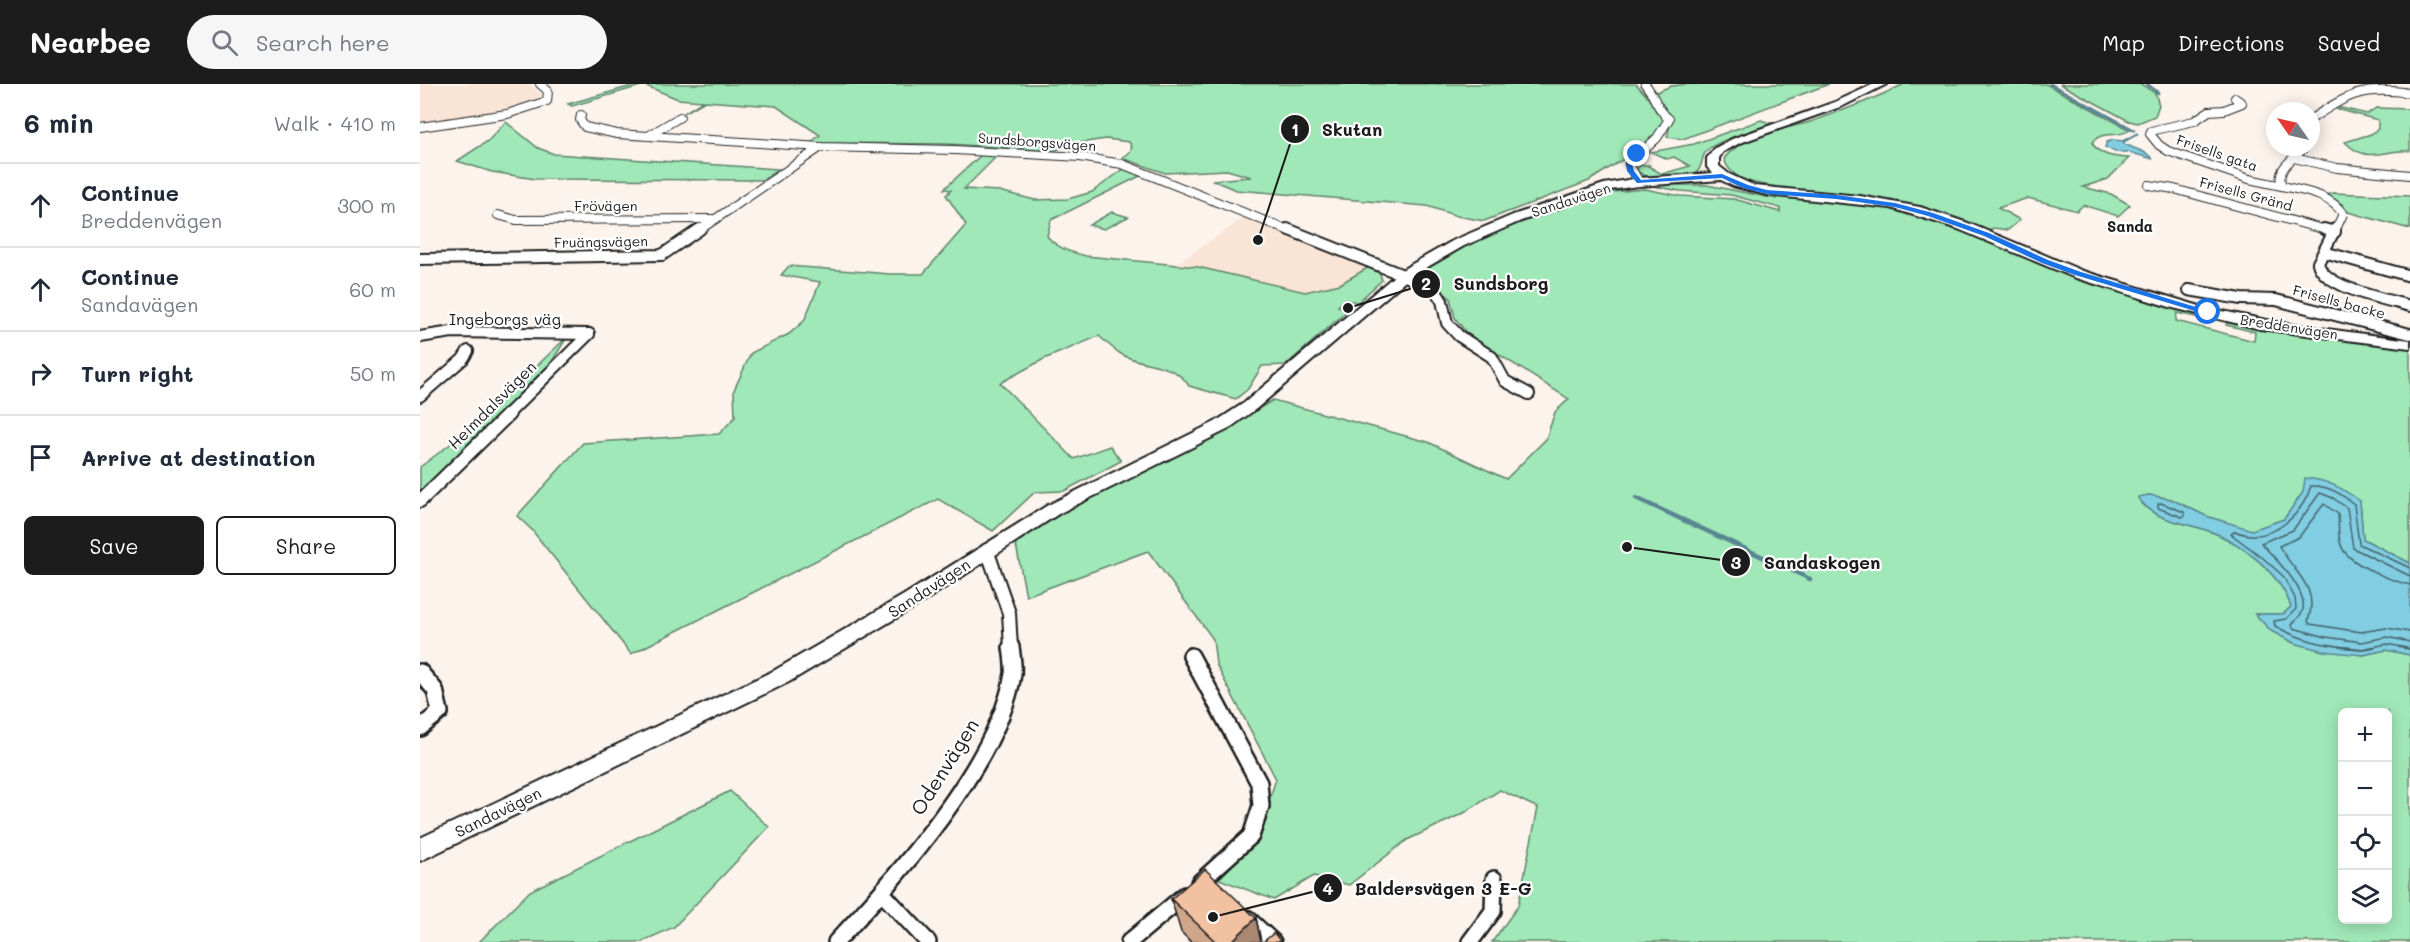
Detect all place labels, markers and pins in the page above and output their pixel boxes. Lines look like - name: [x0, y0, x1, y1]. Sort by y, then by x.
- callout: Skutan: [1280, 111, 1394, 147]
- callout: Sundsborg: [1411, 266, 1560, 302]
- callout: Sandaskogen: [1721, 544, 1892, 580]
- callout: Baldersvägen 3 E-G: [1313, 870, 1544, 906]

